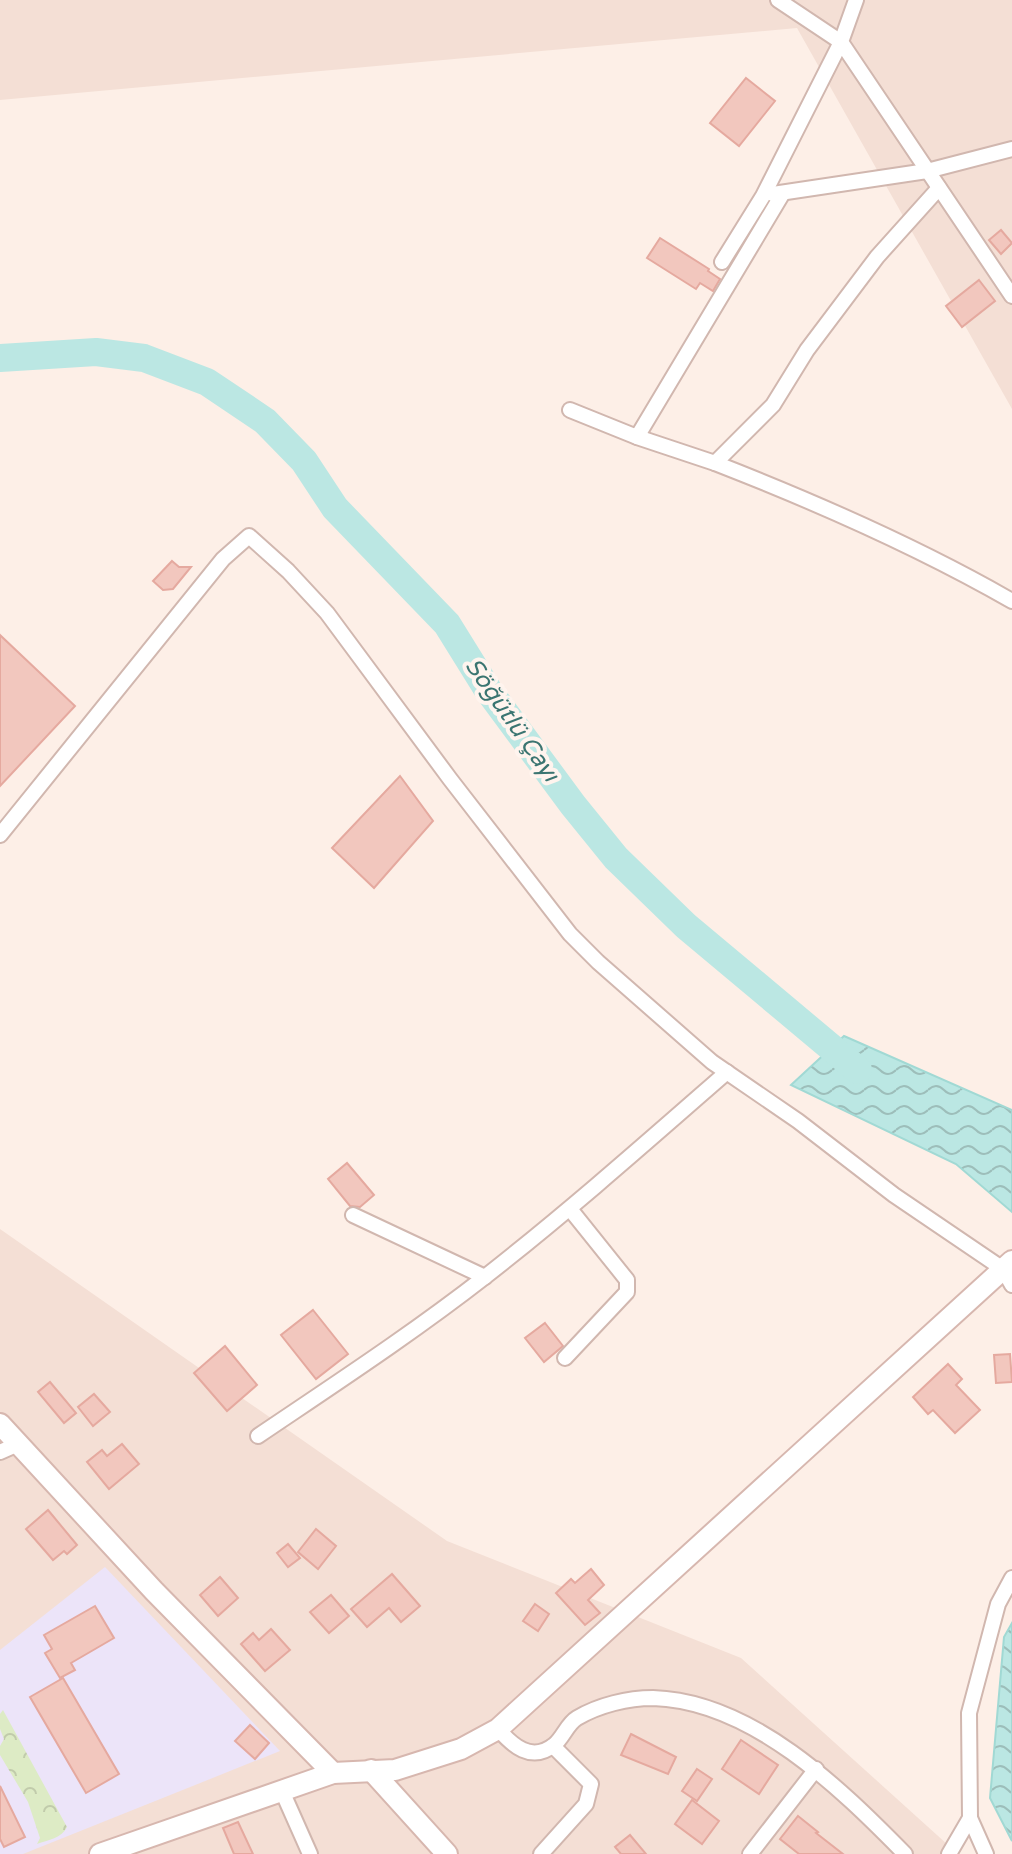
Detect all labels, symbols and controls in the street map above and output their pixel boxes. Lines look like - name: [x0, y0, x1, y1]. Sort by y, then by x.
- water label: Söğütlü Çayı: [459, 653, 566, 789]

